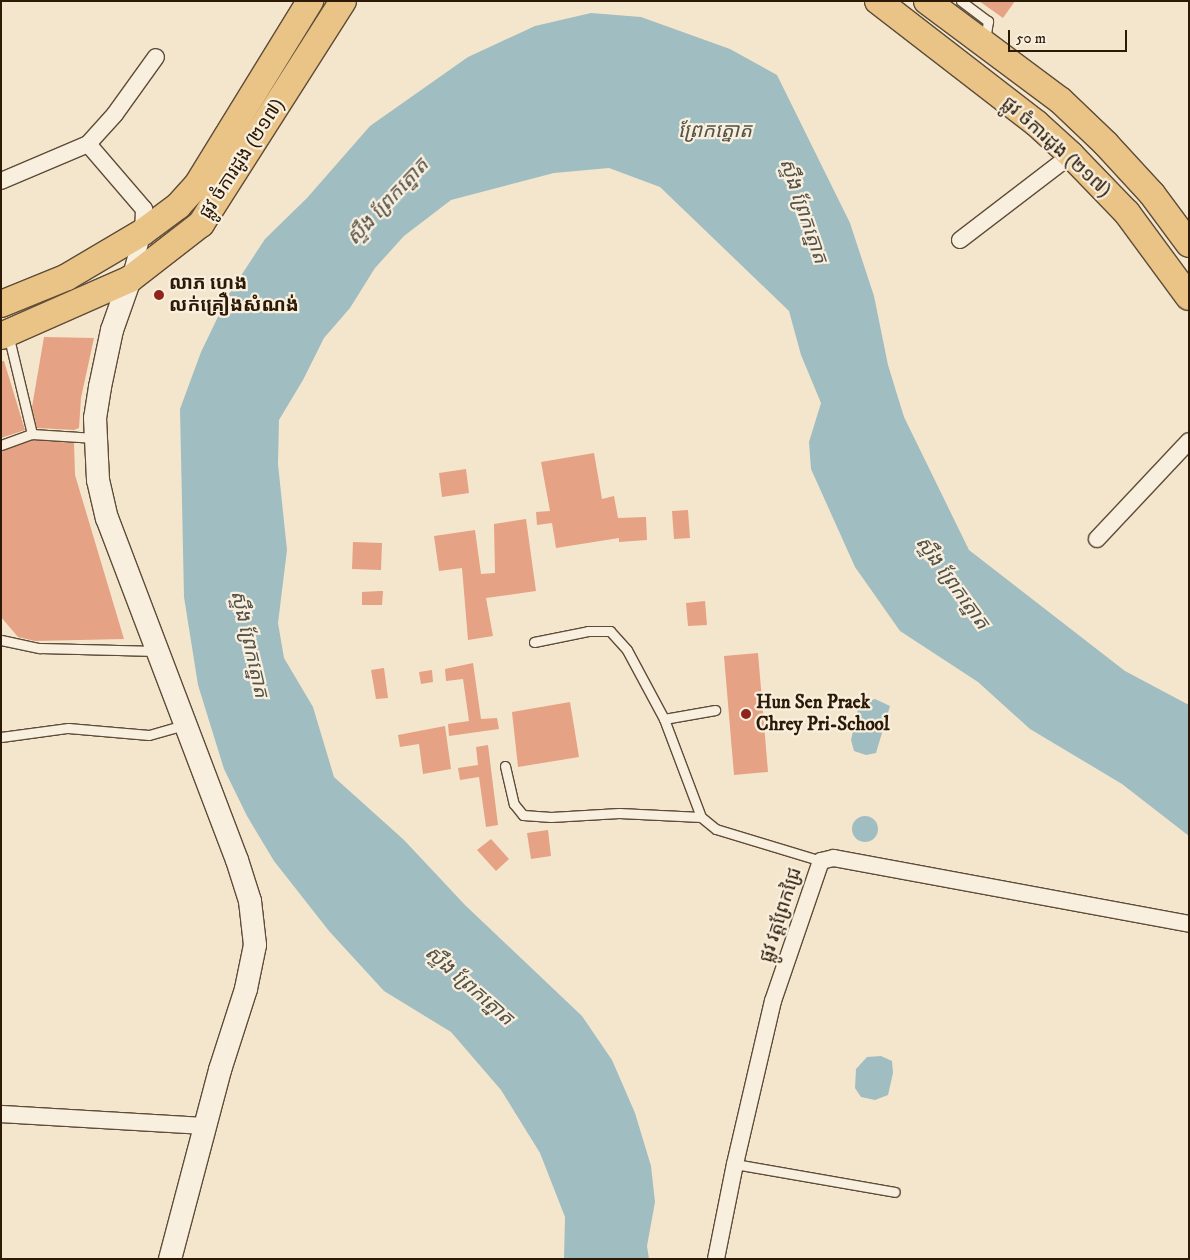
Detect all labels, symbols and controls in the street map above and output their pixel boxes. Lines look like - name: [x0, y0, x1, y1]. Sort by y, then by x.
- scale bar: [1010, 20, 1129, 52]
- text: 50 m: [1016, 29, 1046, 48]
- street label: ផ្លូវ ចំការដូង (២១៧): [997, 92, 1115, 202]
- street label: ផ្លូវ ចំការដូង (២១៧): [195, 94, 289, 224]
- water label: ព្រែកត្នោត: [678, 119, 752, 143]
- water label: ស្ទឹង ព្រែកត្នោត: [342, 154, 434, 250]
- water label: ស្ទឹង ព្រែកត្នោត: [774, 155, 832, 267]
- place label: លាភ ហេង លក់គ្រឿងសំណង់: [169, 273, 299, 317]
- marker: លាភ ហេង លក់គ្រឿងសំណង់: [153, 289, 165, 301]
- water label: ស្ទឹង ព្រែកត្នោត: [910, 532, 994, 634]
- water label: ស្ទឹង ព្រែកត្នោត: [225, 588, 273, 700]
- place label: Hun Sen Praek Chrey Pri-School: [756, 692, 889, 736]
- marker: Hun Sen Praek Chrey Pri-School: [740, 708, 752, 720]
- street label: ផ្លូវ វត្តព្រែកជ្រៃ: [755, 865, 807, 965]
- water label: ស្ទឹង ព្រែកត្នោត: [420, 941, 518, 1031]

